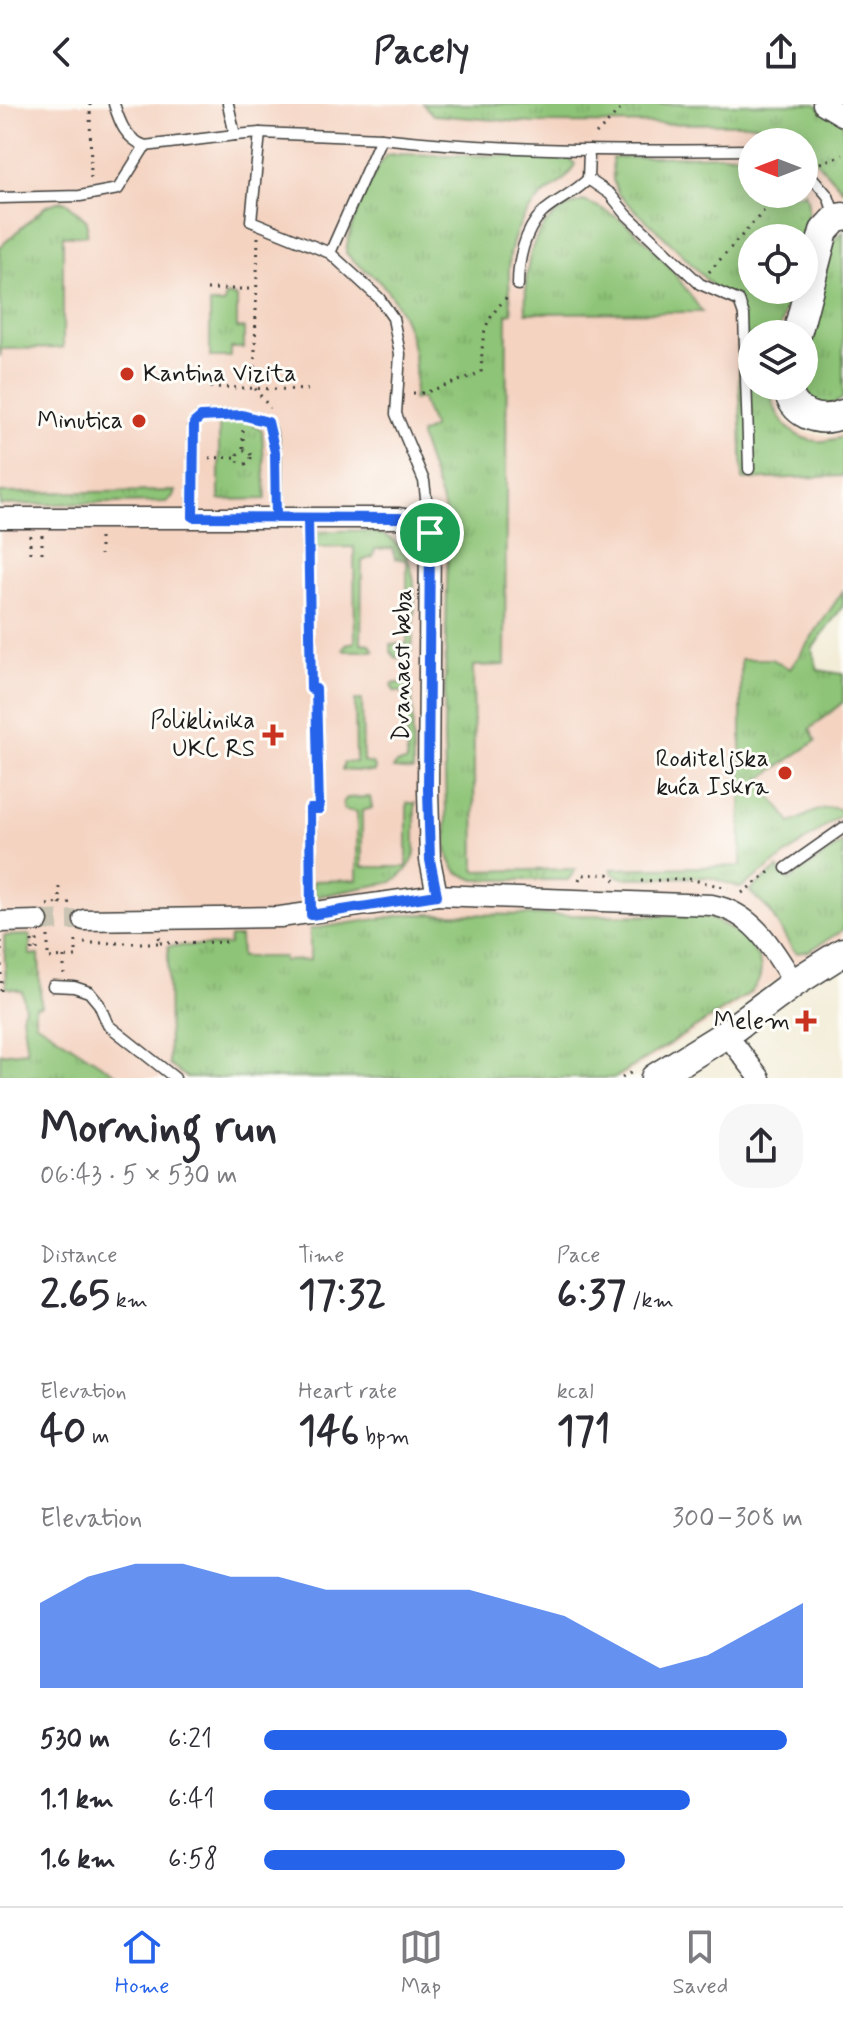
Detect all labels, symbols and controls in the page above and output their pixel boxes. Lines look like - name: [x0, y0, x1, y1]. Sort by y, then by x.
- text: Pacely: [374, 29, 469, 76]
- icon: back: [40, 30, 84, 74]
- icon: share: [759, 30, 803, 74]
- north arrow: [738, 128, 818, 208]
- map controls: [738, 128, 818, 400]
- button: locate: [738, 224, 818, 304]
- button: layers: [738, 320, 818, 400]
- place label: Kantina Vizita: [143, 359, 297, 390]
- marker: Kantina Vizita: [118, 365, 136, 383]
- place label: Minutica: [37, 406, 123, 437]
- marker: Minutica: [130, 412, 148, 430]
- pin: [396, 499, 464, 567]
- icon: arrive: [408, 511, 452, 555]
- street label: Dvanaest beba: [386, 589, 420, 741]
- place label: Poliklinika UKC RS: [150, 706, 255, 765]
- marker: Poliklinika UKC RS: [262, 724, 284, 746]
- place label: Roditeljska kuća Iskra: [655, 744, 770, 803]
- marker: Roditeljska kuća Iskra: [776, 764, 794, 782]
- place label: Melem: [714, 1006, 790, 1037]
- marker: Melem: [797, 1012, 815, 1030]
- text: Morning run: [40, 1100, 277, 1158]
- button: share: [719, 1104, 803, 1188]
- text: 06:43 · 5 × 530 m: [40, 1159, 237, 1193]
- text: Distance: [40, 1242, 117, 1270]
- text: Time: [298, 1242, 344, 1270]
- text: Pace: [557, 1242, 600, 1270]
- text: 2.65: [40, 1270, 110, 1322]
- text: 17:32: [298, 1270, 386, 1322]
- text: 6:37: [557, 1270, 626, 1322]
- text: km: [110, 1287, 148, 1315]
- text: /km: [626, 1287, 674, 1315]
- text: Elevation: [40, 1378, 127, 1406]
- text: Heart rate: [298, 1378, 397, 1406]
- text: kcal: [557, 1378, 594, 1406]
- text: 40: [40, 1406, 86, 1458]
- text: 146: [298, 1406, 359, 1458]
- text: 171: [557, 1406, 610, 1458]
- text: m: [86, 1423, 110, 1451]
- text: bpm: [359, 1423, 410, 1451]
- text: Elevation: [40, 1502, 142, 1536]
- text: 300–308 m: [672, 1502, 803, 1536]
- text: 530 m: [40, 1723, 110, 1757]
- text: 6:21: [168, 1723, 212, 1757]
- text: 1.1 km: [40, 1783, 114, 1817]
- text: 6:41: [168, 1783, 215, 1817]
- text: 1.6 km: [40, 1843, 115, 1877]
- text: 6:58: [168, 1843, 218, 1877]
- tab: Home: [115, 1925, 169, 2001]
- tab: Map: [399, 1925, 443, 2001]
- tab: Saved: [673, 1925, 728, 2001]

